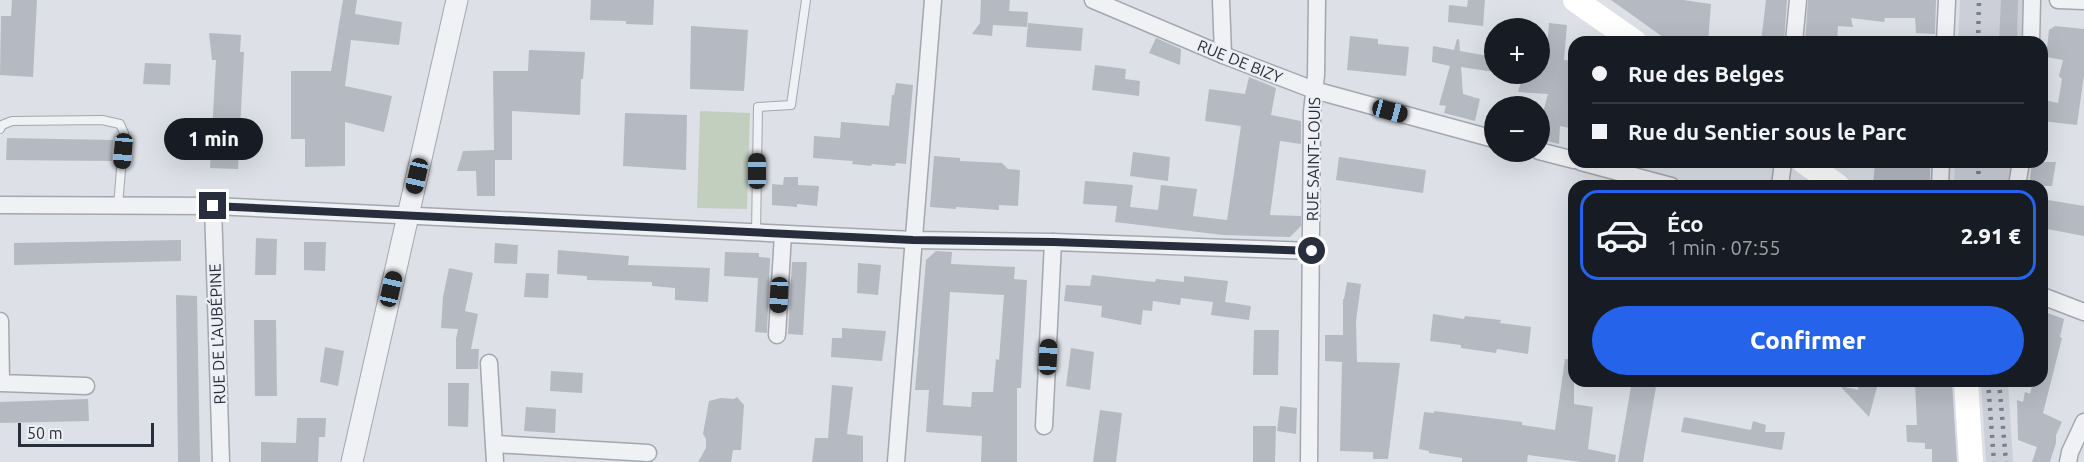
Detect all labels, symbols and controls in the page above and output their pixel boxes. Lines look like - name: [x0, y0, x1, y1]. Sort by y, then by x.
- map controls: [1484, 18, 1550, 162]
- button: +: [1484, 18, 1550, 84]
- street label: RUE DE BIZY: [1195, 36, 1286, 87]
- text: Rue des Belges: [1628, 61, 1784, 86]
- button: −: [1484, 96, 1550, 162]
- street label: RUE SAINT-LOUIS: [1303, 97, 1323, 221]
- car: [1370, 98, 1410, 124]
- callout: 1 min: [164, 119, 262, 161]
- text: Rue du Sentier sous le Parc: [1628, 119, 1907, 144]
- text: 1 min: [188, 127, 239, 150]
- car: [112, 132, 134, 170]
- car: [748, 153, 766, 189]
- car: [404, 156, 430, 196]
- route end: [199, 192, 226, 219]
- icon: car: [1595, 208, 1649, 262]
- text: Éco: [1667, 211, 1704, 236]
- text: 2.91 €: [1961, 223, 2021, 248]
- text: 1 min · 07:55: [1667, 236, 1781, 259]
- route start: [1298, 237, 1325, 264]
- street label: RUE DE L'AUBÉPINE: [204, 263, 228, 405]
- car: [378, 269, 404, 309]
- car: [769, 277, 789, 313]
- button: Confirmer: [1592, 306, 2024, 375]
- car: [1038, 339, 1058, 375]
- scale bar: [18, 420, 154, 448]
- text: 50 m: [27, 424, 63, 442]

